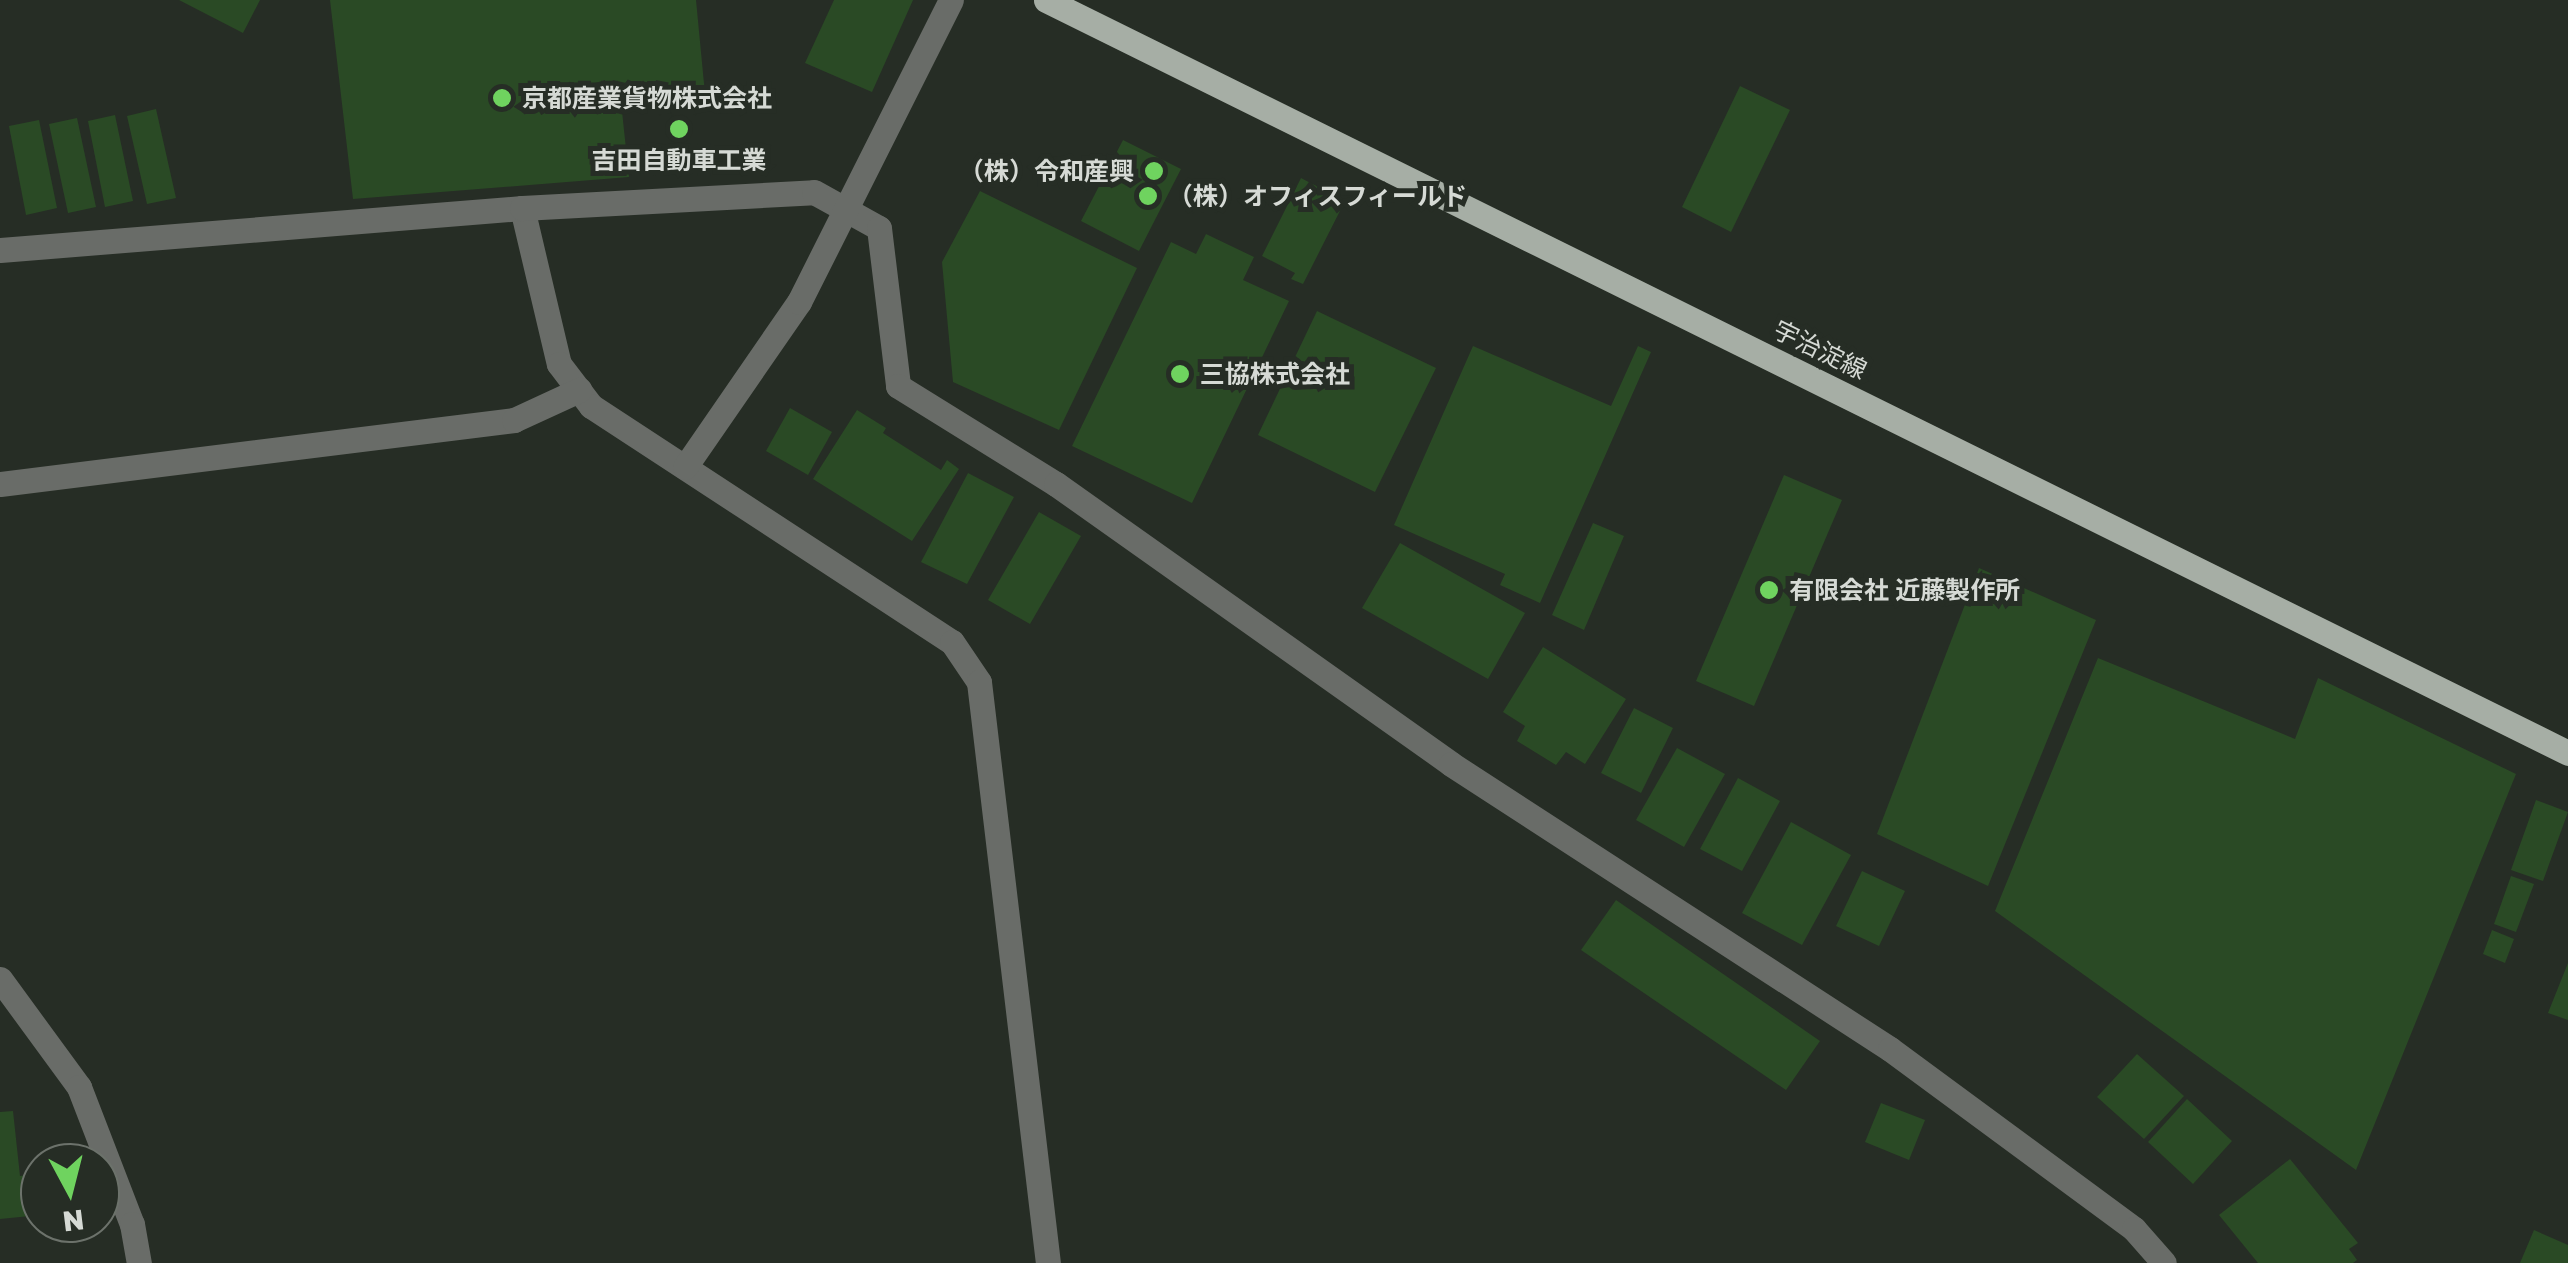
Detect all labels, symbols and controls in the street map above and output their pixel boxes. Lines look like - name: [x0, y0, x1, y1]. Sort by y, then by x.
- place label: 京都産業貨物株式会社: [522, 83, 772, 113]
- marker: 京都産業貨物株式会社: [491, 87, 513, 109]
- marker: 吉田自動車工業: [668, 118, 690, 140]
- place label: 吉田自動車工業: [592, 145, 766, 175]
- place label: （株）令和産興: [959, 156, 1134, 186]
- marker: （株）令和産興: [1143, 160, 1165, 182]
- place label: （株）オフィスフィールド: [1168, 181, 1468, 211]
- marker: （株）オフィスフィールド: [1137, 185, 1159, 207]
- street label: 宇治淀線: [1768, 315, 1872, 385]
- place label: 三協株式会社: [1200, 359, 1350, 389]
- marker: 三協株式会社: [1169, 363, 1191, 385]
- place label: 有限会社 近藤製作所: [1789, 575, 2020, 605]
- marker: 有限会社 近藤製作所: [1758, 579, 1780, 601]
- north arrow: [20, 1143, 120, 1243]
- text: N: [61, 1204, 86, 1239]

